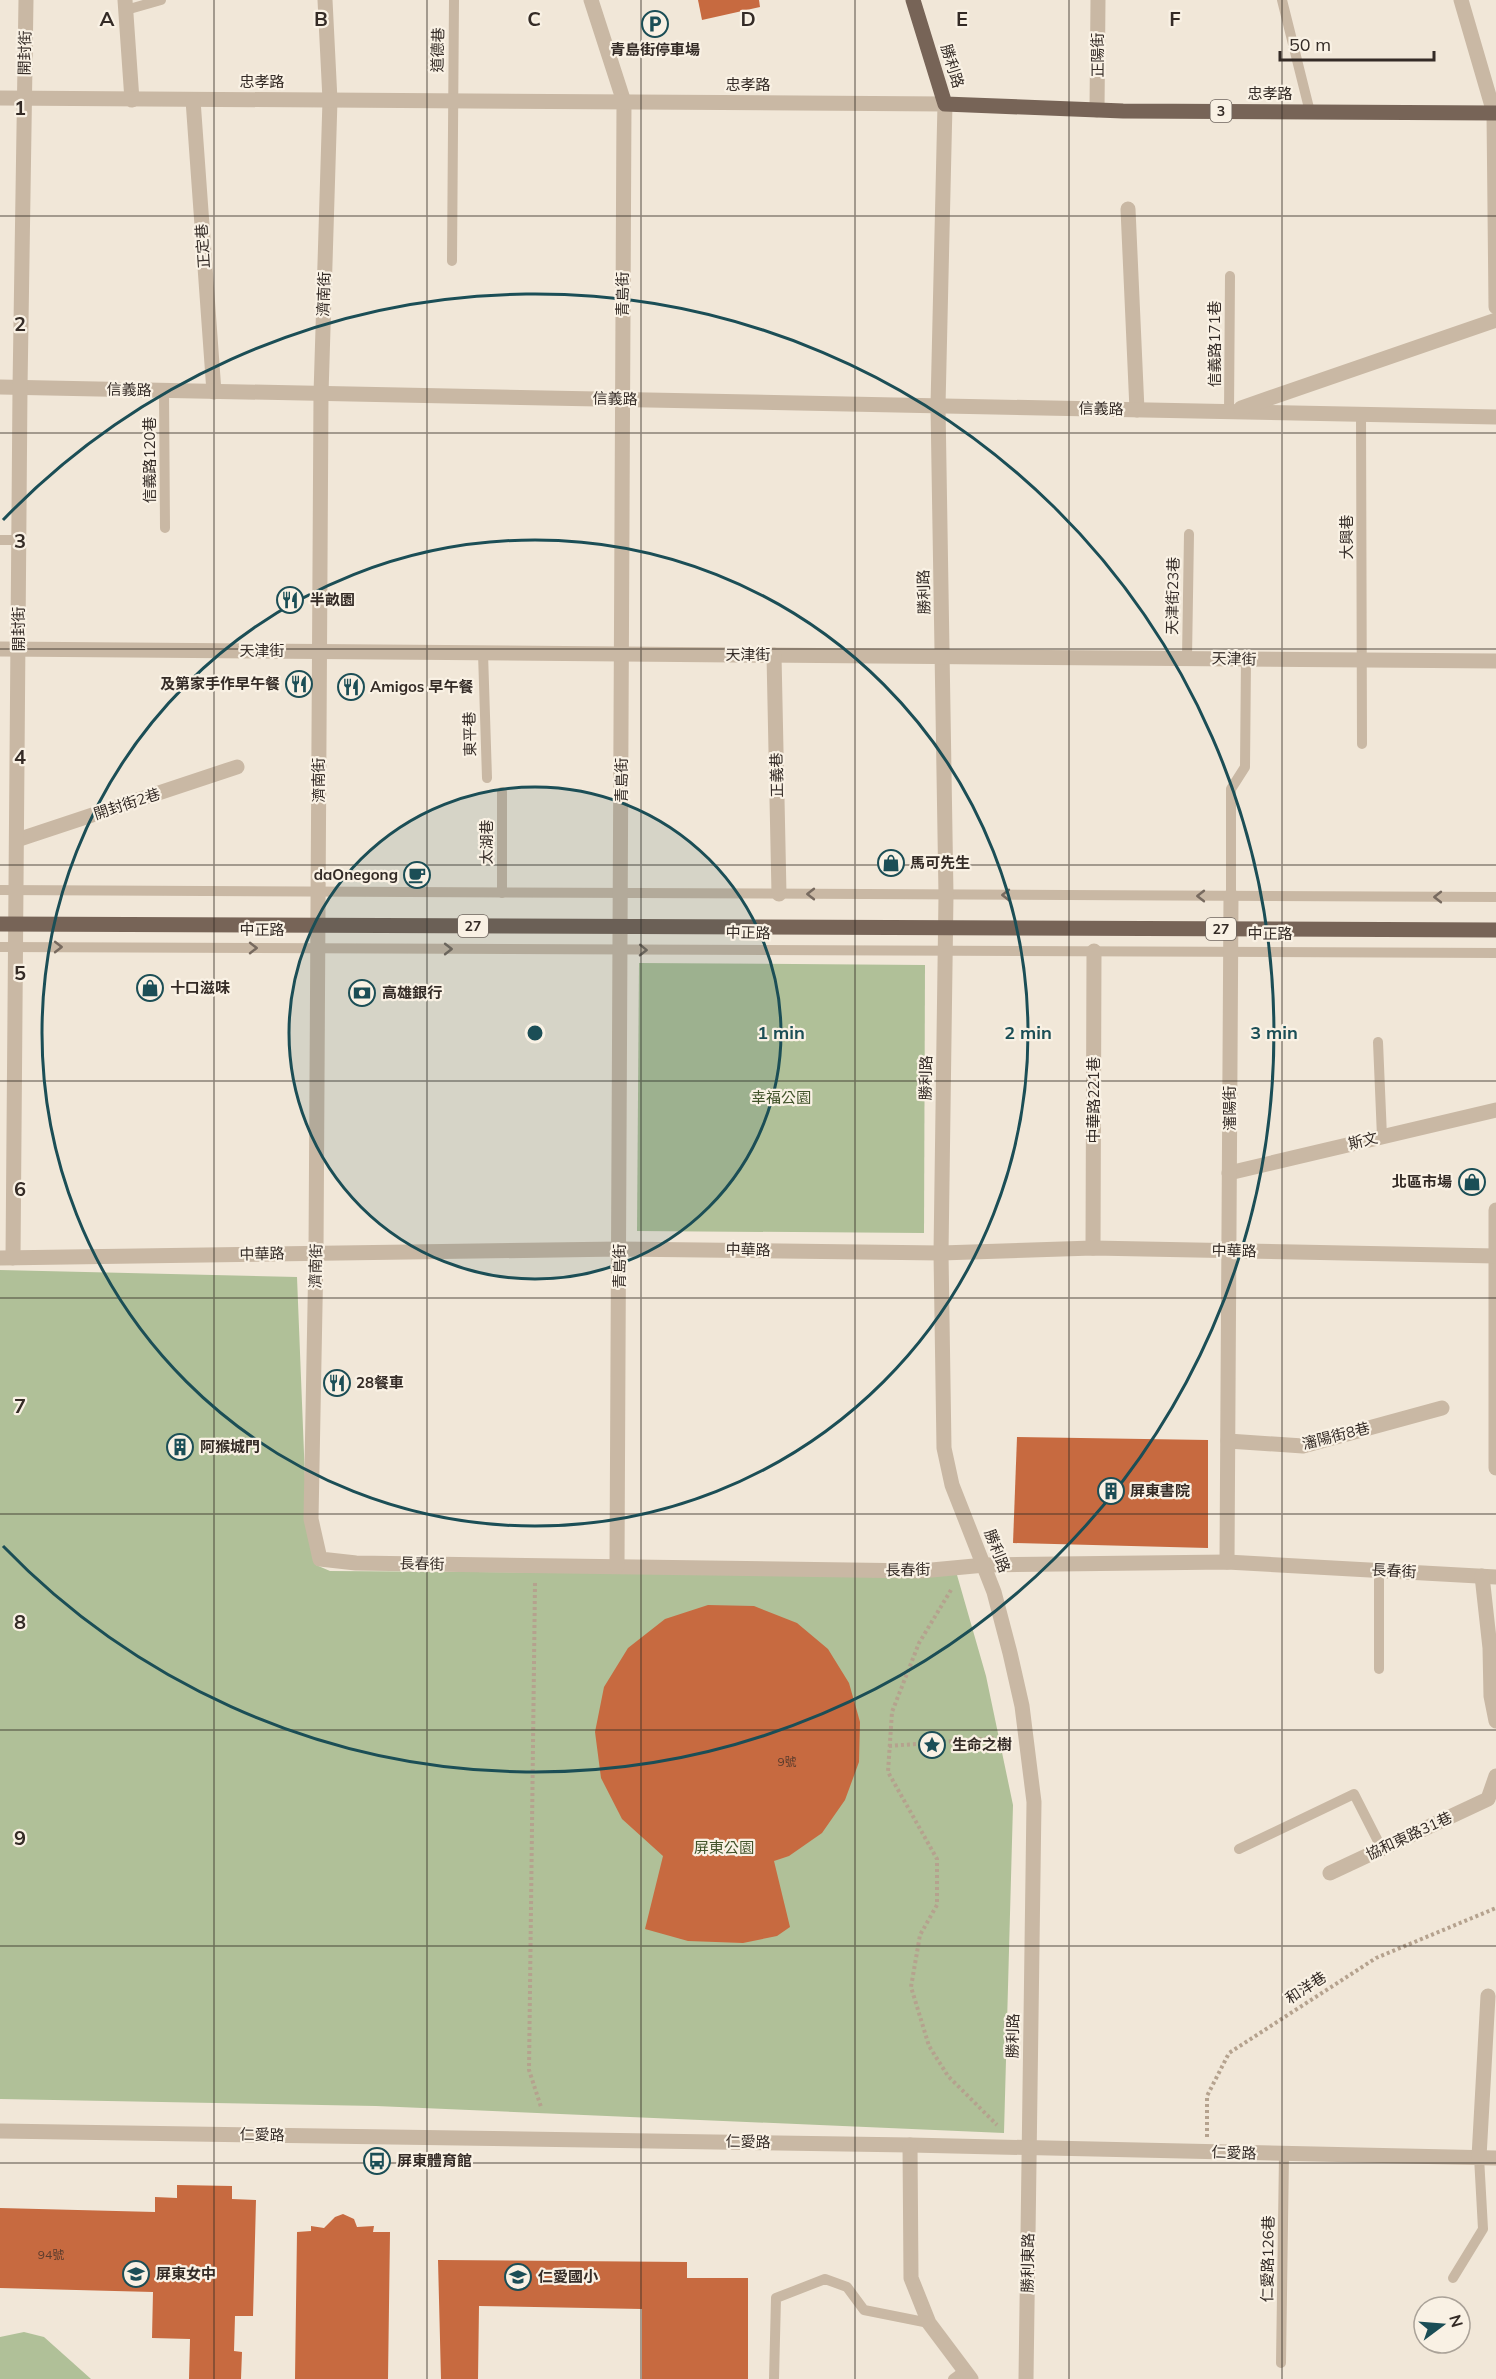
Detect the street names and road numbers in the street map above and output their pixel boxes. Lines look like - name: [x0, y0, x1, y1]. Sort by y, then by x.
- street label: 道德巷: [428, 27, 447, 73]
- street label: 開封街: [15, 30, 34, 76]
- street label: 正陽街: [1088, 32, 1107, 78]
- street label: 勝利路: [937, 42, 968, 90]
- street label: 忠孝路: [239, 72, 285, 91]
- street label: 忠孝路: [725, 75, 771, 94]
- street label: 忠孝路: [1247, 84, 1293, 103]
- road number: 3: [1210, 100, 1232, 122]
- street label: 正定巷: [191, 223, 214, 269]
- street label: 濟南街: [313, 271, 334, 317]
- street label: 青島街: [613, 271, 632, 317]
- street label: 信義路171巷: [1205, 300, 1224, 388]
- street label: 信義路: [106, 380, 152, 399]
- street label: 信義路: [592, 389, 638, 408]
- street label: 信義路: [1078, 399, 1124, 418]
- street label: 信義路120巷: [140, 416, 159, 504]
- street label: 大興巷: [1337, 514, 1356, 560]
- street label: 天津街23巷: [1162, 557, 1183, 635]
- street label: 勝利路: [914, 569, 933, 615]
- street label: 開封街: [9, 606, 28, 652]
- street label: 天津街: [239, 641, 285, 660]
- street label: 天津街: [725, 645, 771, 664]
- street label: 天津街: [1211, 649, 1257, 668]
- street label: 東平巷: [460, 711, 479, 757]
- street label: 正義巷: [767, 752, 786, 798]
- street label: 濟南街: [309, 757, 328, 803]
- street label: 青島街: [612, 757, 631, 803]
- street label: 開封街2巷: [91, 784, 163, 823]
- street label: 太湖巷: [477, 819, 496, 865]
- road number: 27: [458, 915, 488, 937]
- road number: 27: [1206, 918, 1236, 940]
- street label: 中正路: [239, 920, 285, 939]
- street label: 中正路: [725, 923, 771, 942]
- street label: 中正路: [1247, 924, 1293, 943]
- street label: 勝利路: [916, 1055, 935, 1101]
- street label: 中華路221巷: [1084, 1056, 1103, 1144]
- street label: 瀋陽街: [1220, 1085, 1239, 1131]
- street label: 斯文: [1346, 1128, 1380, 1153]
- street label: 中華路: [725, 1240, 771, 1259]
- street label: 中華路: [1211, 1241, 1257, 1260]
- street label: 濟南街: [306, 1243, 325, 1289]
- street label: 青島街: [610, 1243, 629, 1289]
- street label: 中華路: [239, 1244, 285, 1263]
- street label: 瀋陽街8巷: [1300, 1418, 1372, 1453]
- street label: 勝利路: [981, 1526, 1014, 1575]
- street label: 長春街: [399, 1554, 445, 1573]
- street label: 長春街: [885, 1560, 931, 1579]
- street label: 長春街: [1371, 1560, 1417, 1581]
- street label: 協和東路31巷: [1363, 1807, 1455, 1864]
- street label: 和洋巷: [1282, 1967, 1330, 2008]
- street label: 勝利路: [1003, 2013, 1022, 2059]
- street label: 仁愛路: [239, 2125, 285, 2144]
- street label: 仁愛路: [725, 2132, 771, 2151]
- street label: 仁愛路: [1211, 2142, 1257, 2163]
- street label: 仁愛路126巷: [1257, 2215, 1278, 2303]
- street label: 勝利東路: [1017, 2233, 1038, 2293]

